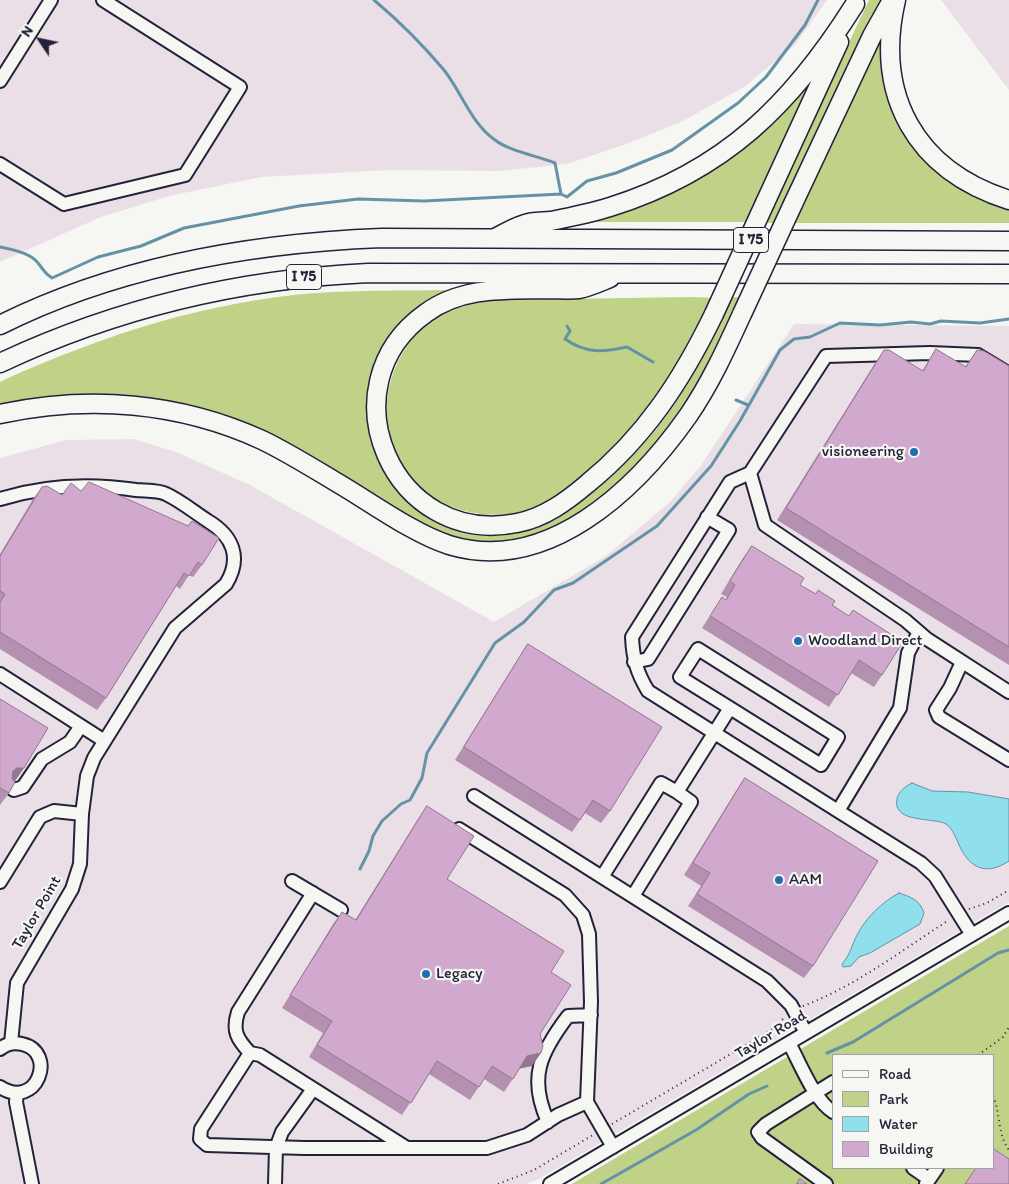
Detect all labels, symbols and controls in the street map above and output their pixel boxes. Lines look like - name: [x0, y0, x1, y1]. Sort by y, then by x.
- north arrow: [15, 15, 65, 65]
- text: N: [17, 23, 37, 40]
- road number: I 75: [734, 228, 768, 252]
- road number: I 75: [286, 264, 322, 290]
- place label: visioneering: [822, 442, 904, 462]
- marker: visioneering: [908, 446, 920, 458]
- place label: Woodland Direct: [808, 631, 923, 651]
- marker: Woodland Direct: [792, 635, 804, 647]
- place label: AAM: [789, 870, 822, 890]
- street label: Taylor Point: [8, 873, 66, 953]
- marker: AAM: [773, 874, 785, 886]
- place label: Legacy: [436, 964, 483, 984]
- marker: Legacy: [420, 968, 432, 980]
- street label: Taylor Road: [732, 1006, 810, 1064]
- legend: [832, 1054, 994, 1169]
- text: Road: [879, 1065, 911, 1083]
- text: Park: [879, 1090, 909, 1108]
- text: Water: [879, 1115, 917, 1133]
- text: Building: [879, 1140, 933, 1158]

